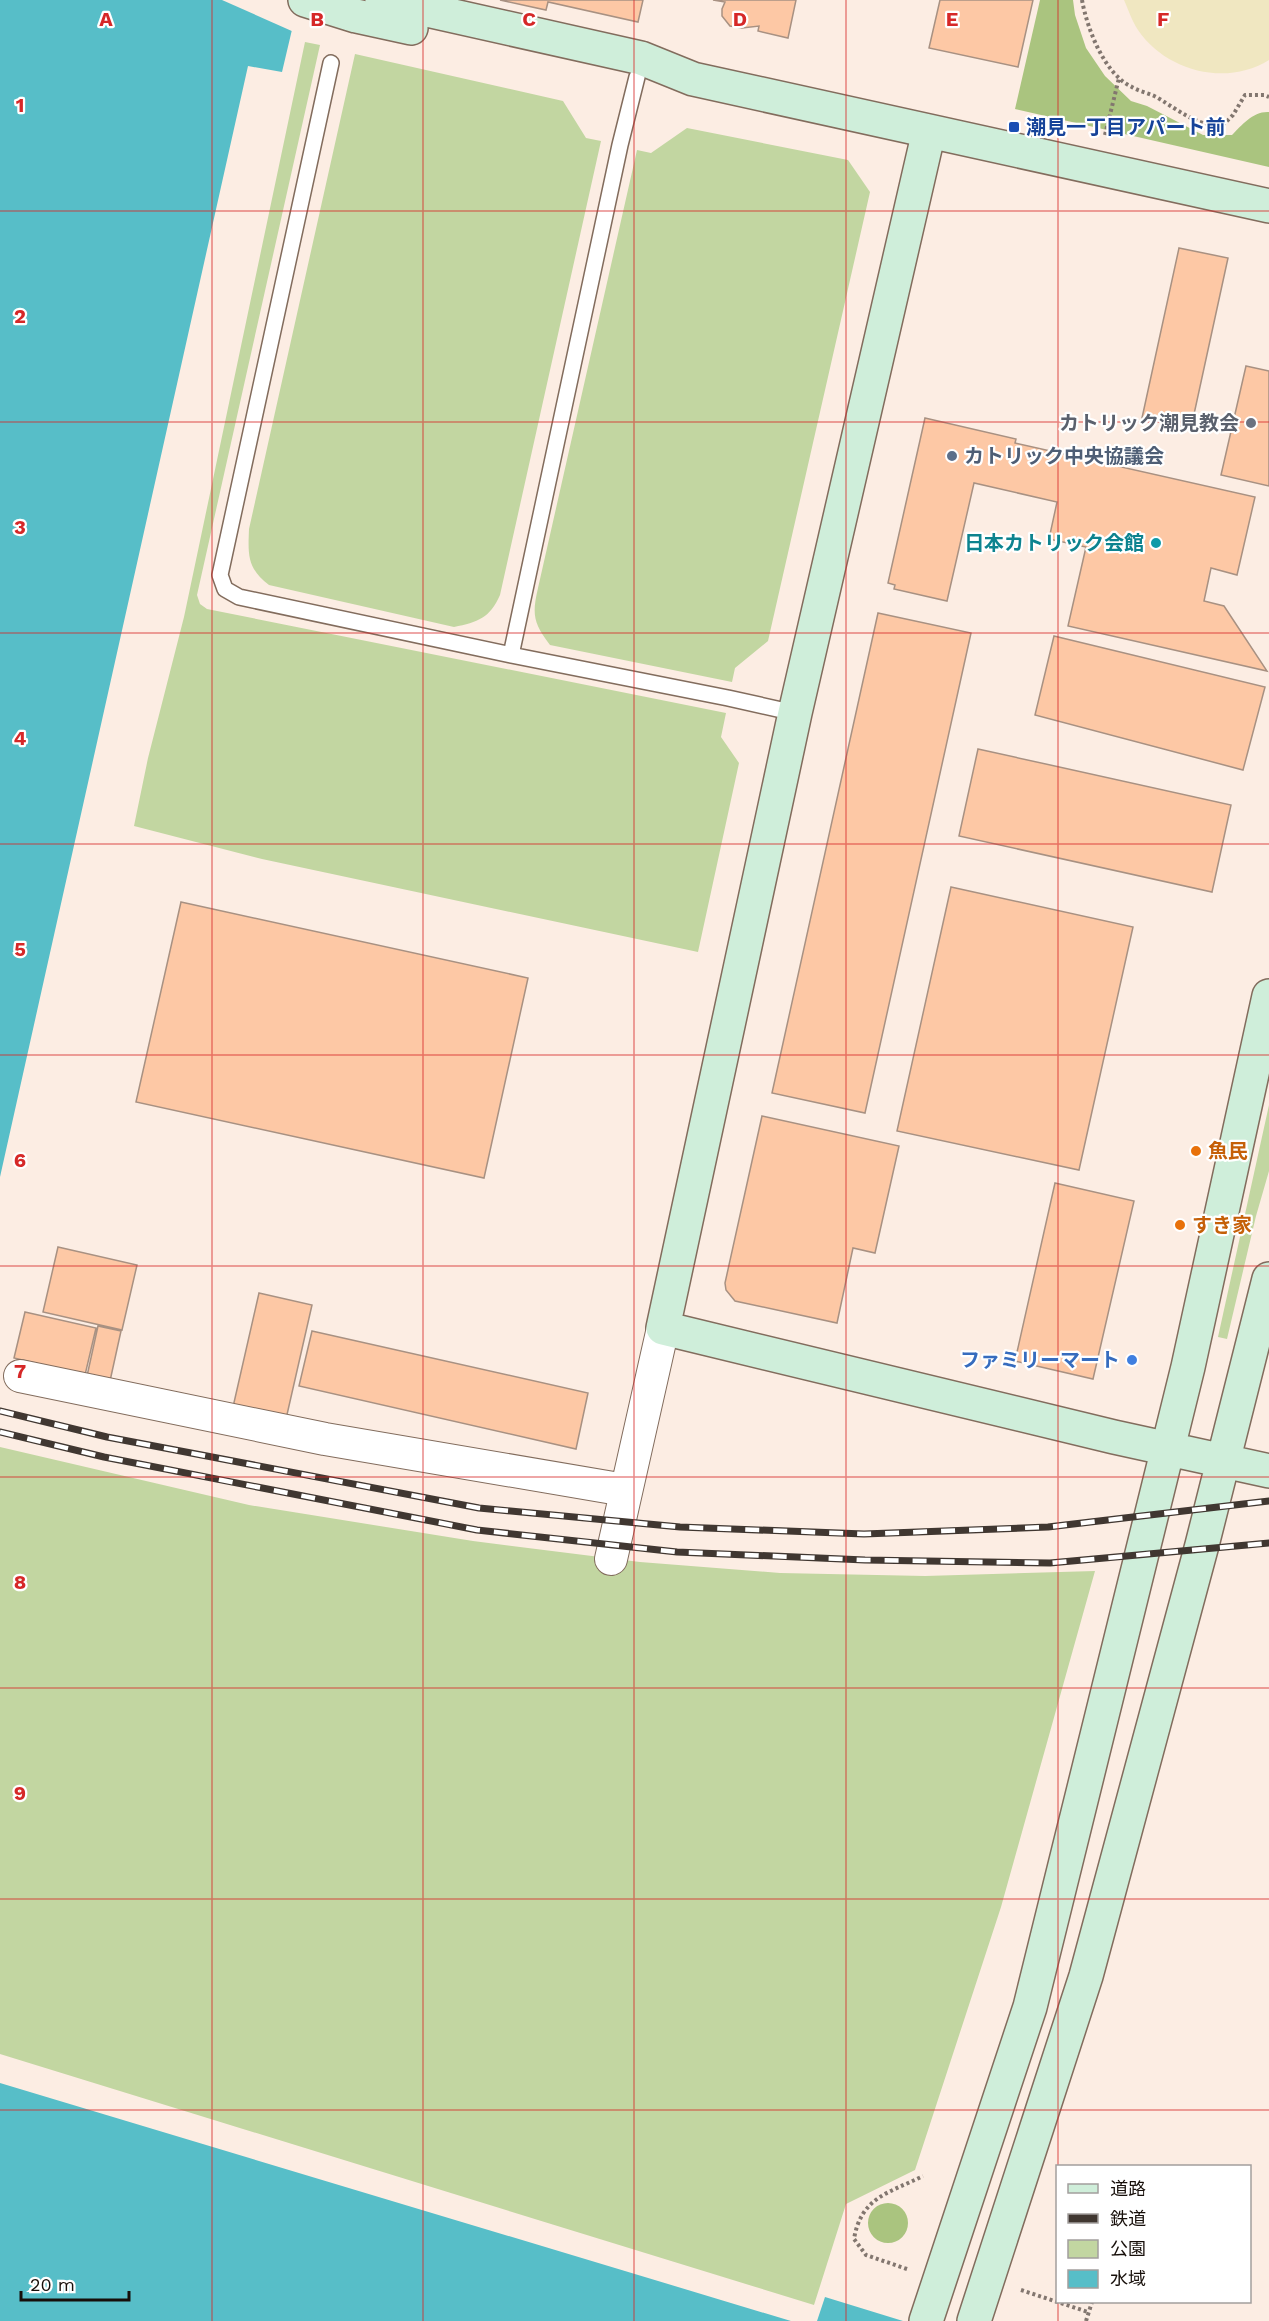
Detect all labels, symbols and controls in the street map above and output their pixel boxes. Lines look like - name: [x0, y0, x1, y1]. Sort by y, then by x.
- text: A: [99, 7, 113, 31]
- text: B: [310, 7, 324, 31]
- text: C: [522, 7, 536, 31]
- text: D: [733, 7, 747, 31]
- text: E: [946, 7, 958, 31]
- text: F: [1157, 7, 1169, 31]
- text: 1: [16, 93, 24, 117]
- place label: 潮見一丁目アパート前: [1026, 115, 1226, 139]
- marker: 潮見一丁目アパート前: [1007, 120, 1021, 134]
- text: 2: [14, 304, 26, 328]
- place label: カトリック潮見教会: [1059, 411, 1239, 435]
- marker: カトリック潮見教会: [1244, 416, 1258, 430]
- place label: カトリック中央協議会: [964, 444, 1164, 468]
- marker: カトリック中央協議会: [945, 449, 959, 463]
- text: 3: [14, 515, 26, 539]
- place label: 日本カトリック会館: [964, 531, 1144, 555]
- marker: 日本カトリック会館: [1149, 536, 1163, 550]
- text: 4: [14, 726, 27, 750]
- text: 5: [14, 937, 26, 961]
- place label: 魚民: [1208, 1139, 1248, 1163]
- marker: 魚民: [1189, 1144, 1203, 1158]
- text: 6: [14, 1148, 26, 1172]
- place label: すき家: [1192, 1213, 1252, 1237]
- marker: すき家: [1173, 1218, 1187, 1232]
- place label: ファミリーマート: [960, 1348, 1120, 1372]
- marker: ファミリーマート: [1125, 1353, 1139, 1367]
- text: 7: [14, 1359, 26, 1383]
- text: 8: [14, 1570, 26, 1594]
- text: 9: [14, 1781, 26, 1805]
- legend: [1056, 2165, 1251, 2303]
- text: 道路: [1110, 2178, 1146, 2199]
- text: 鉄道: [1110, 2208, 1146, 2229]
- text: 公園: [1110, 2238, 1146, 2259]
- scale bar: [21, 2264, 129, 2302]
- text: 水域: [1110, 2268, 1146, 2289]
- text: 20 m: [30, 2274, 75, 2295]

